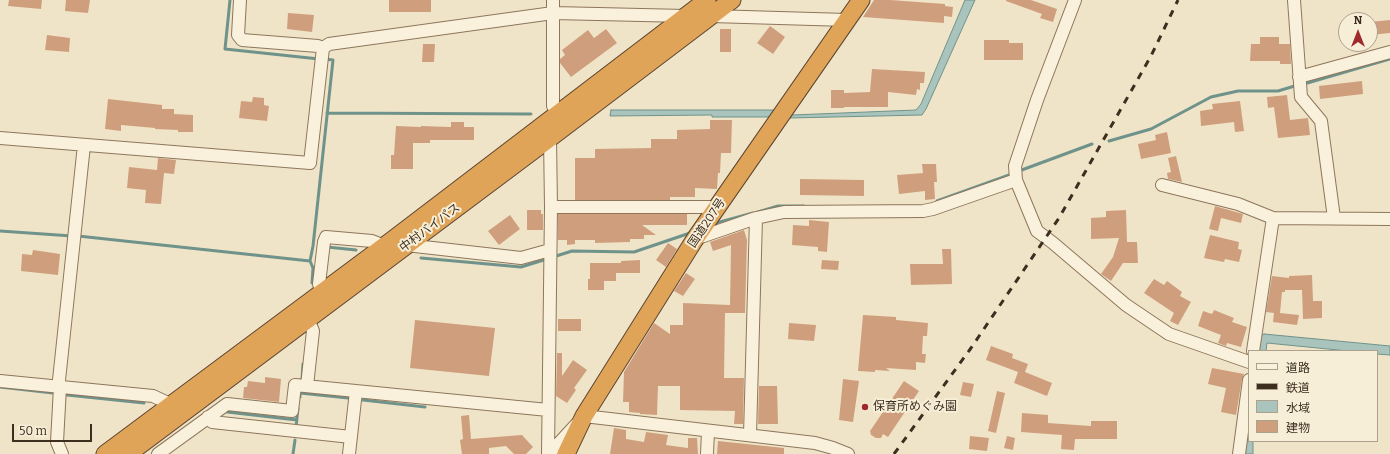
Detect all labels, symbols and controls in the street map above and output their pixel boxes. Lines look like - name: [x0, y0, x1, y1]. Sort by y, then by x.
- north arrow: [1338, 12, 1378, 52]
- text: N: [1354, 14, 1362, 27]
- street label: 国道207号: [685, 196, 729, 250]
- street label: 中村バイパス: [397, 201, 463, 255]
- legend: [1248, 350, 1378, 442]
- text: 道路: [1286, 361, 1310, 375]
- text: 鉄道: [1286, 381, 1310, 395]
- place label: 保育所めぐみ園: [873, 400, 957, 414]
- text: 水域: [1286, 401, 1310, 415]
- marker: 保育所めぐみ園: [860, 402, 870, 412]
- scale bar: [14, 416, 94, 442]
- text: 建物: [1286, 421, 1310, 435]
- text: 50 m: [19, 424, 47, 438]

